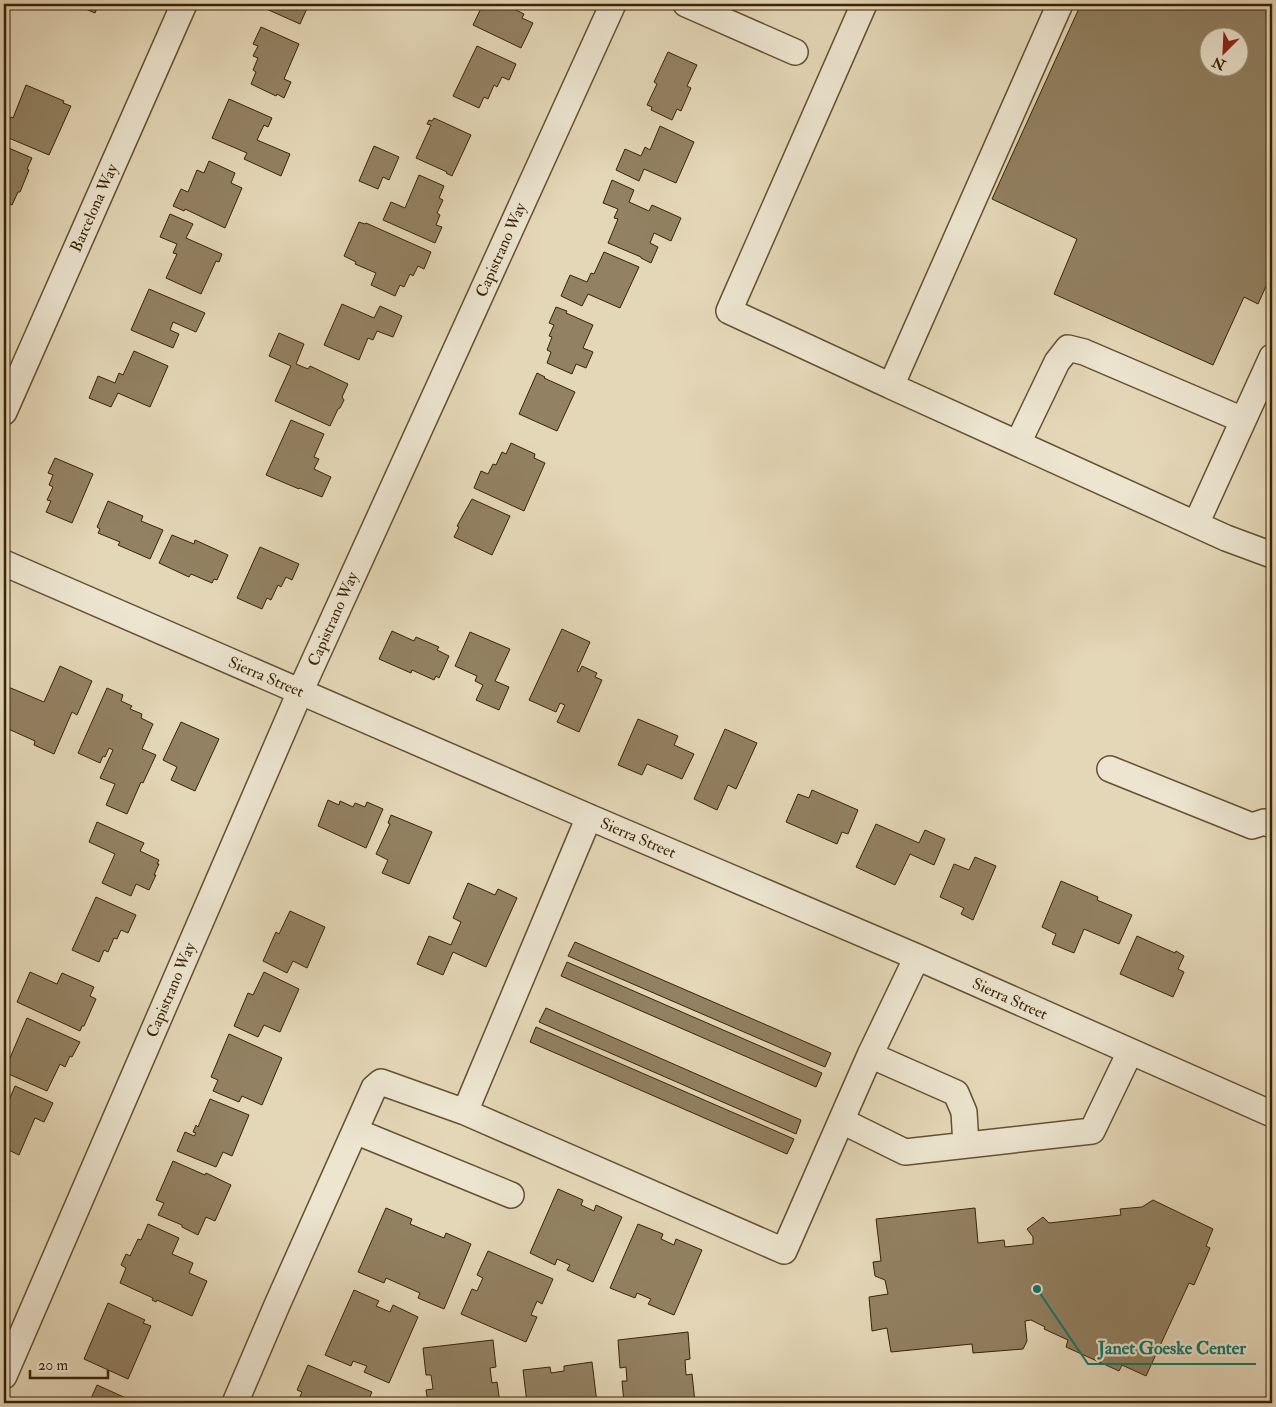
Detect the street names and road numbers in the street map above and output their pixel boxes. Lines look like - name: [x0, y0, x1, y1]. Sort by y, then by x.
- street label: Barcelona Way: [66, 160, 123, 255]
- street label: Capistrano Way: [471, 199, 532, 301]
- street label: Capistrano Way: [303, 568, 364, 670]
- street label: Sierra Street: [225, 652, 307, 702]
- street label: Sierra Street: [597, 813, 679, 863]
- street label: Capistrano Way: [142, 939, 201, 1041]
- street label: Sierra Street: [969, 974, 1051, 1024]

